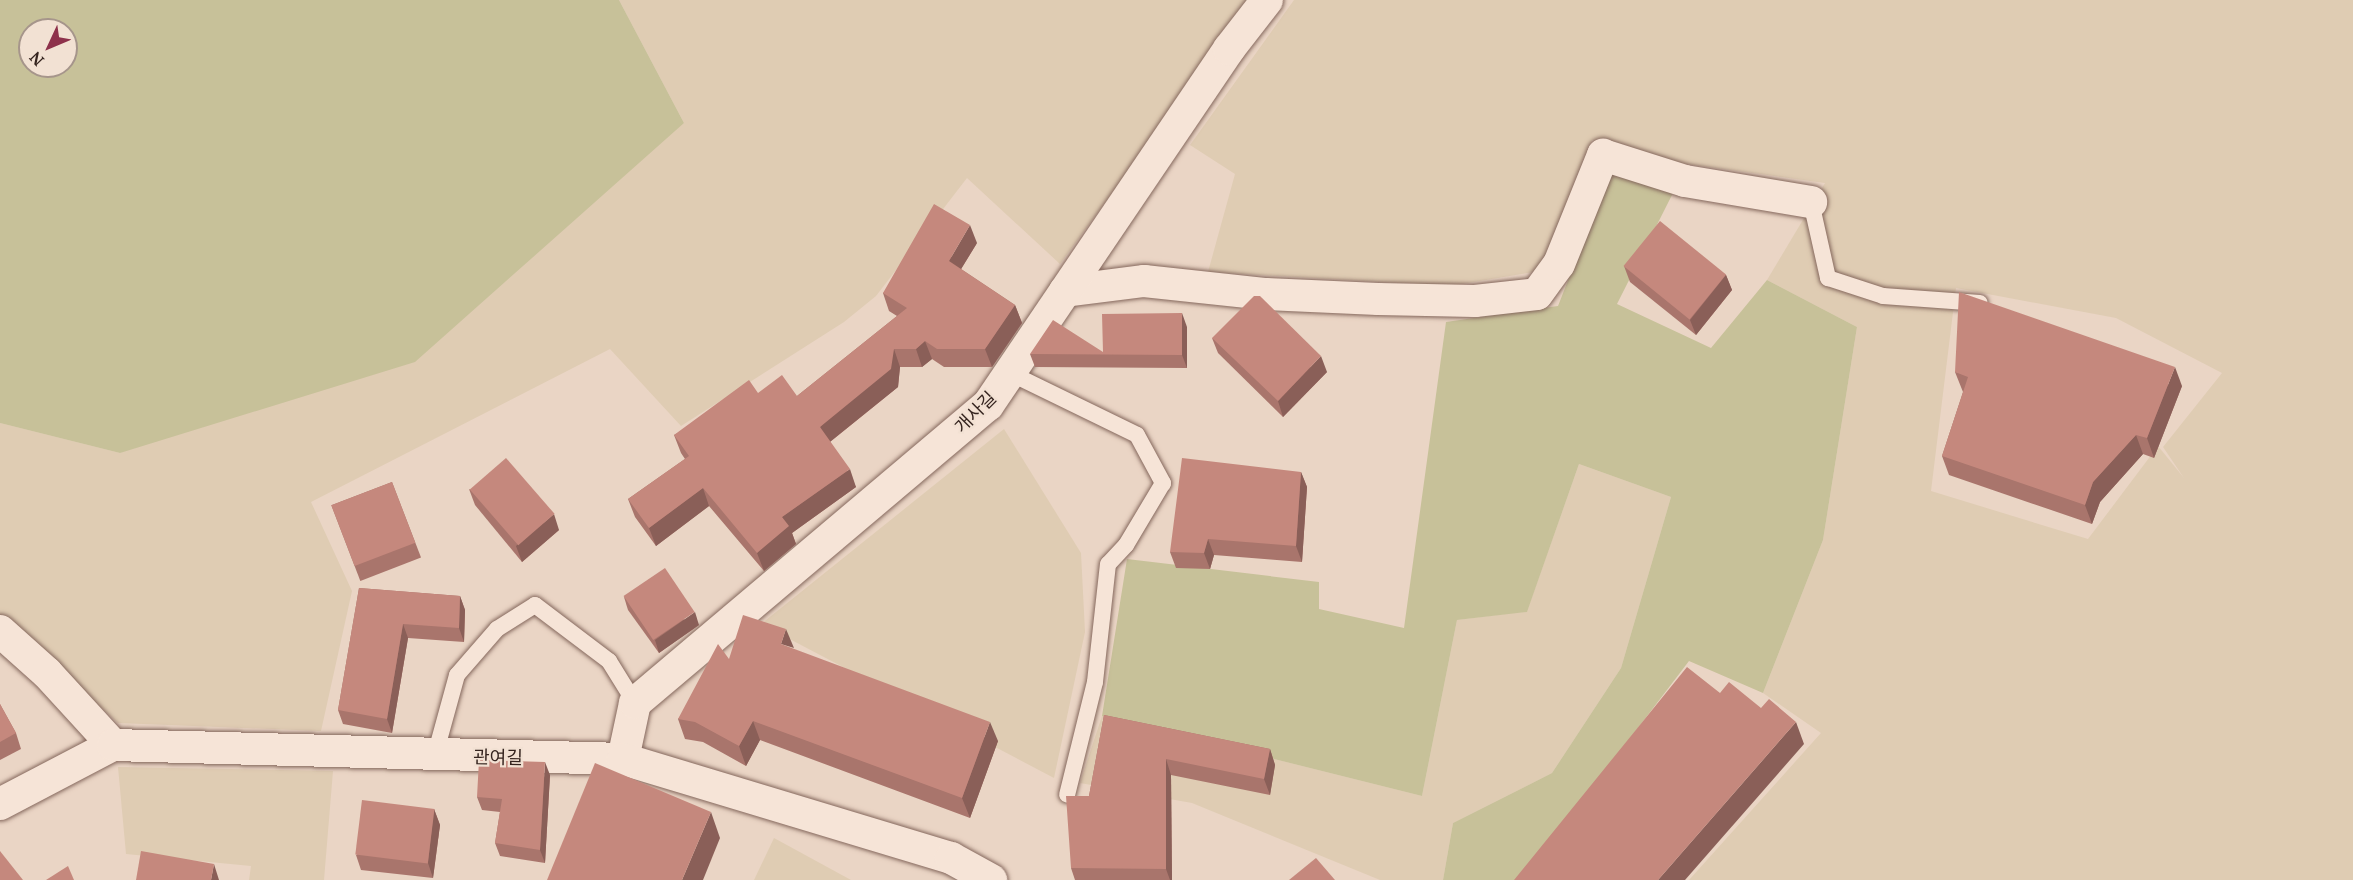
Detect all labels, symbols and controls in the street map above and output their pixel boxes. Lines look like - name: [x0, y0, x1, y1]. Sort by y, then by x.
- north arrow: [18, 18, 78, 78]
- text: N: [24, 47, 49, 71]
- street label: 개사길: [950, 387, 1000, 437]
- street label: 관여길: [473, 746, 523, 768]

